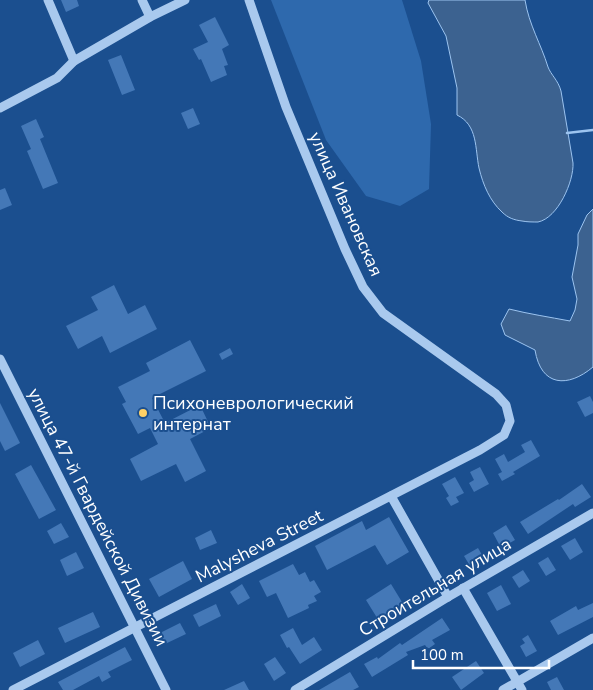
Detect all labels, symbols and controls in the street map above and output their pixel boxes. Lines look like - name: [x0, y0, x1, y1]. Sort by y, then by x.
- street label: улица Ивановская: [303, 128, 389, 280]
- street label: улица 47-й Гвардейской Дивизии: [22, 384, 174, 650]
- place label: Психоневрологический интернат: [153, 391, 354, 436]
- marker: Психоневрологический интернат: [137, 407, 149, 419]
- street label: Malysheva Street: [191, 503, 327, 588]
- street label: Строительная улица: [354, 532, 516, 642]
- scale bar: [413, 638, 549, 670]
- text: 100 m: [420, 645, 464, 665]

